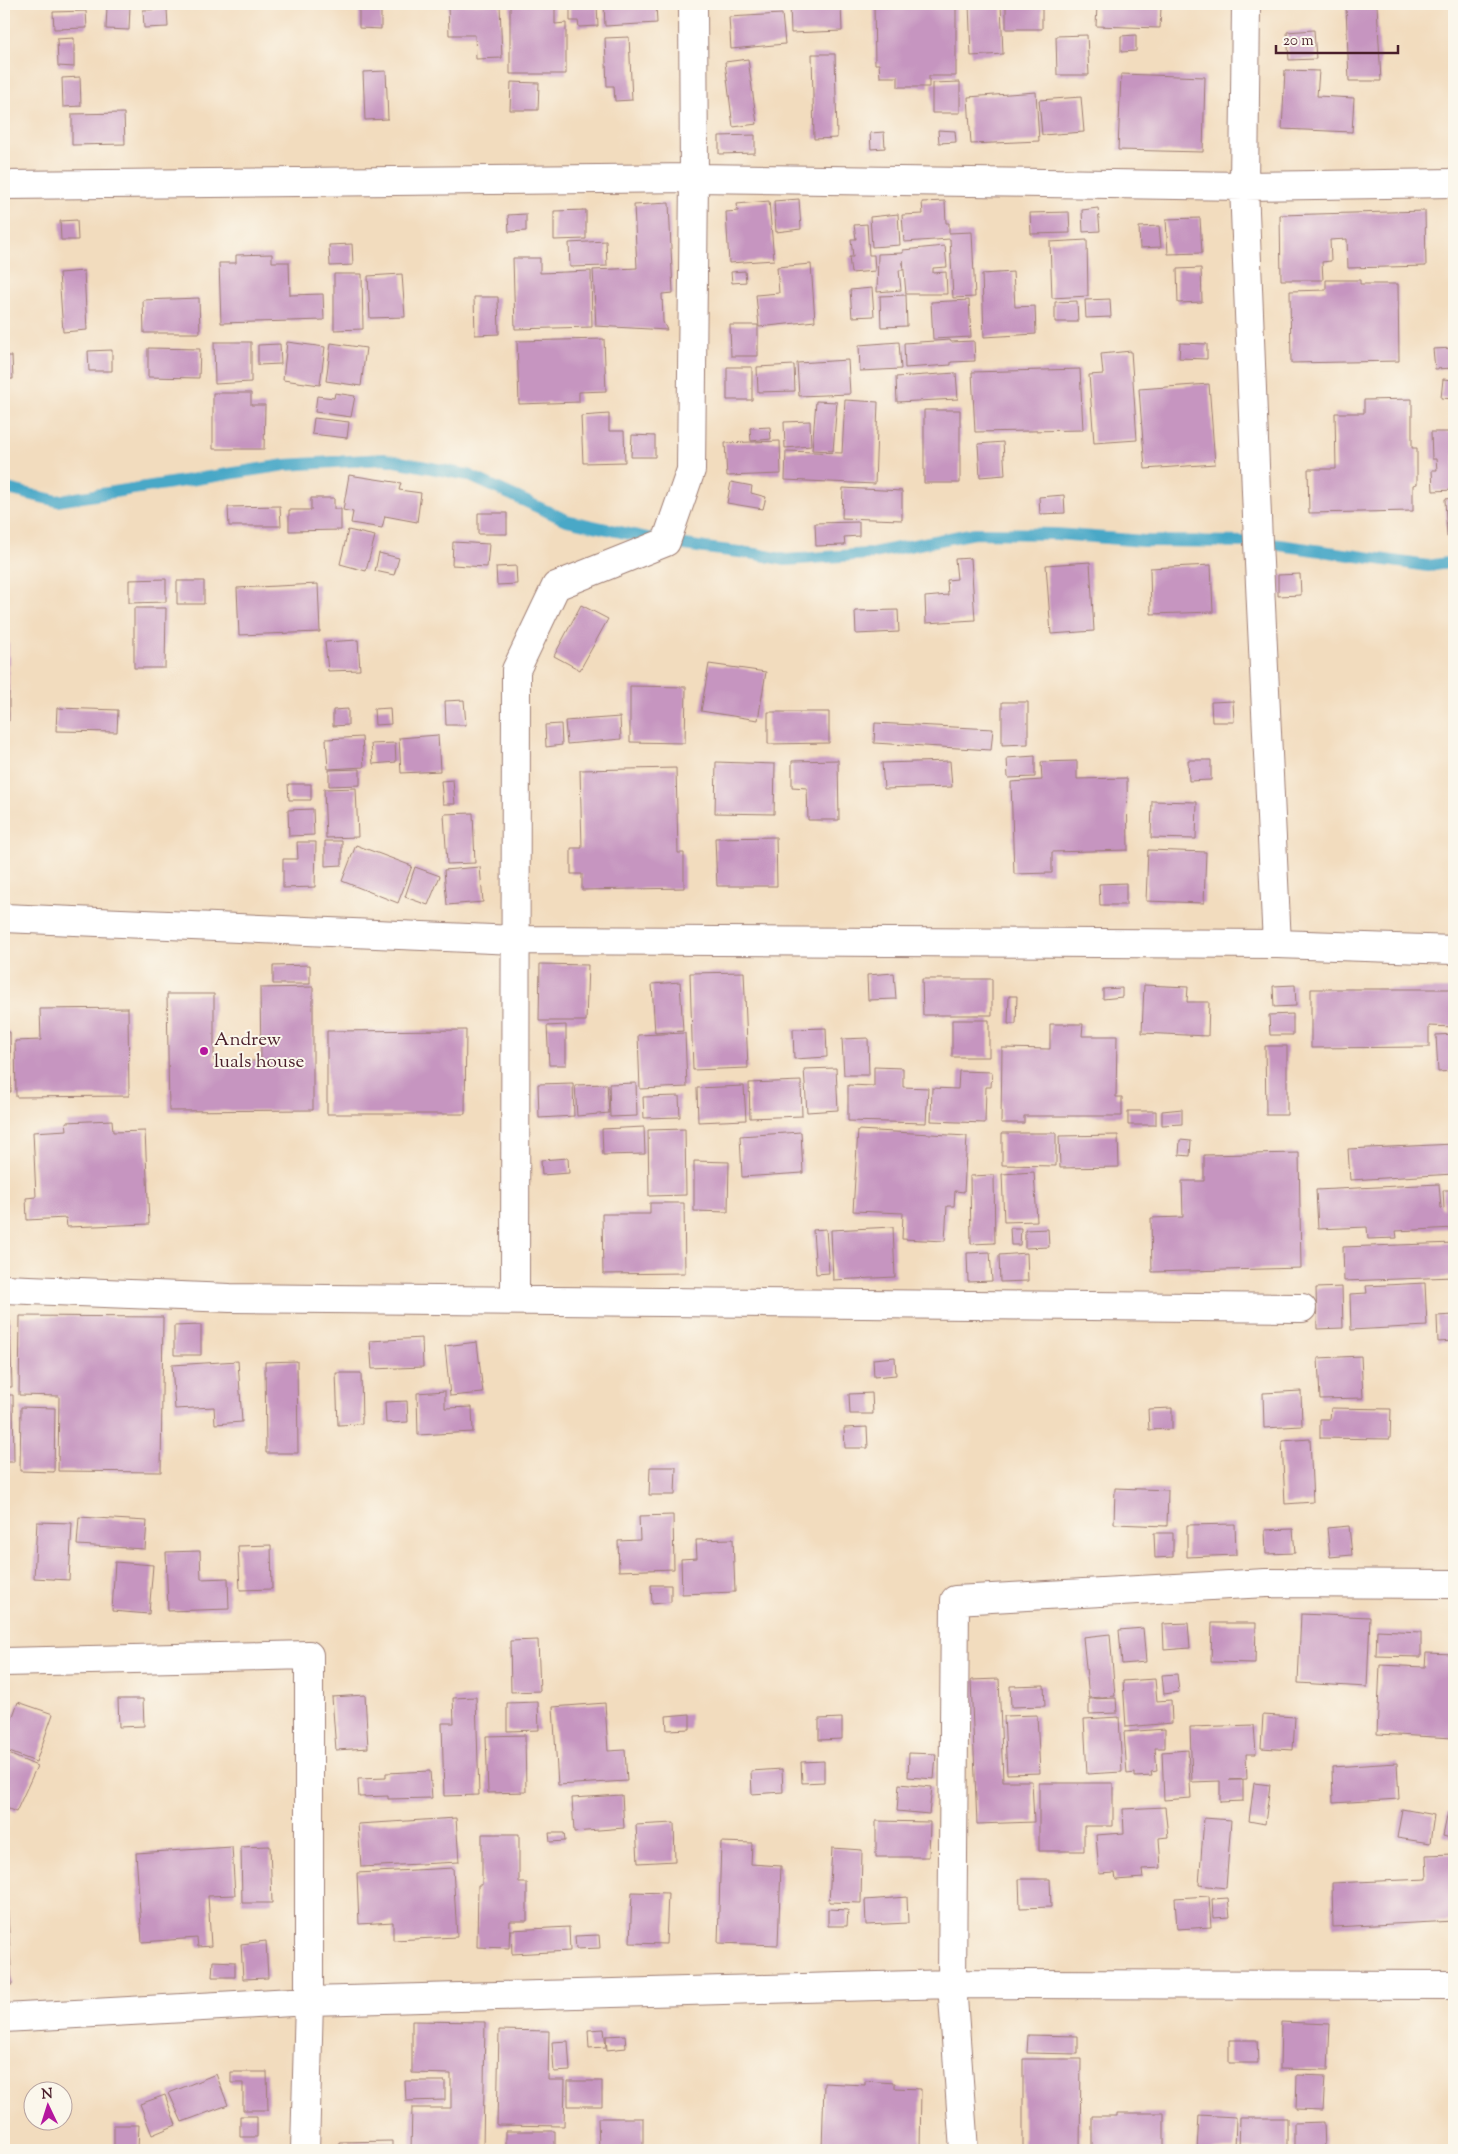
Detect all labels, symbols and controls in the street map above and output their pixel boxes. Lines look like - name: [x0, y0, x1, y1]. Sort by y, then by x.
- scale bar: [1276, 22, 1398, 54]
- text: 20 m: [1283, 31, 1314, 52]
- place label: Andrew luals house: [214, 1027, 304, 1076]
- marker: Andrew luals house: [198, 1045, 210, 1057]
- north arrow: [22, 2082, 72, 2132]
- text: N: [41, 2085, 54, 2105]

